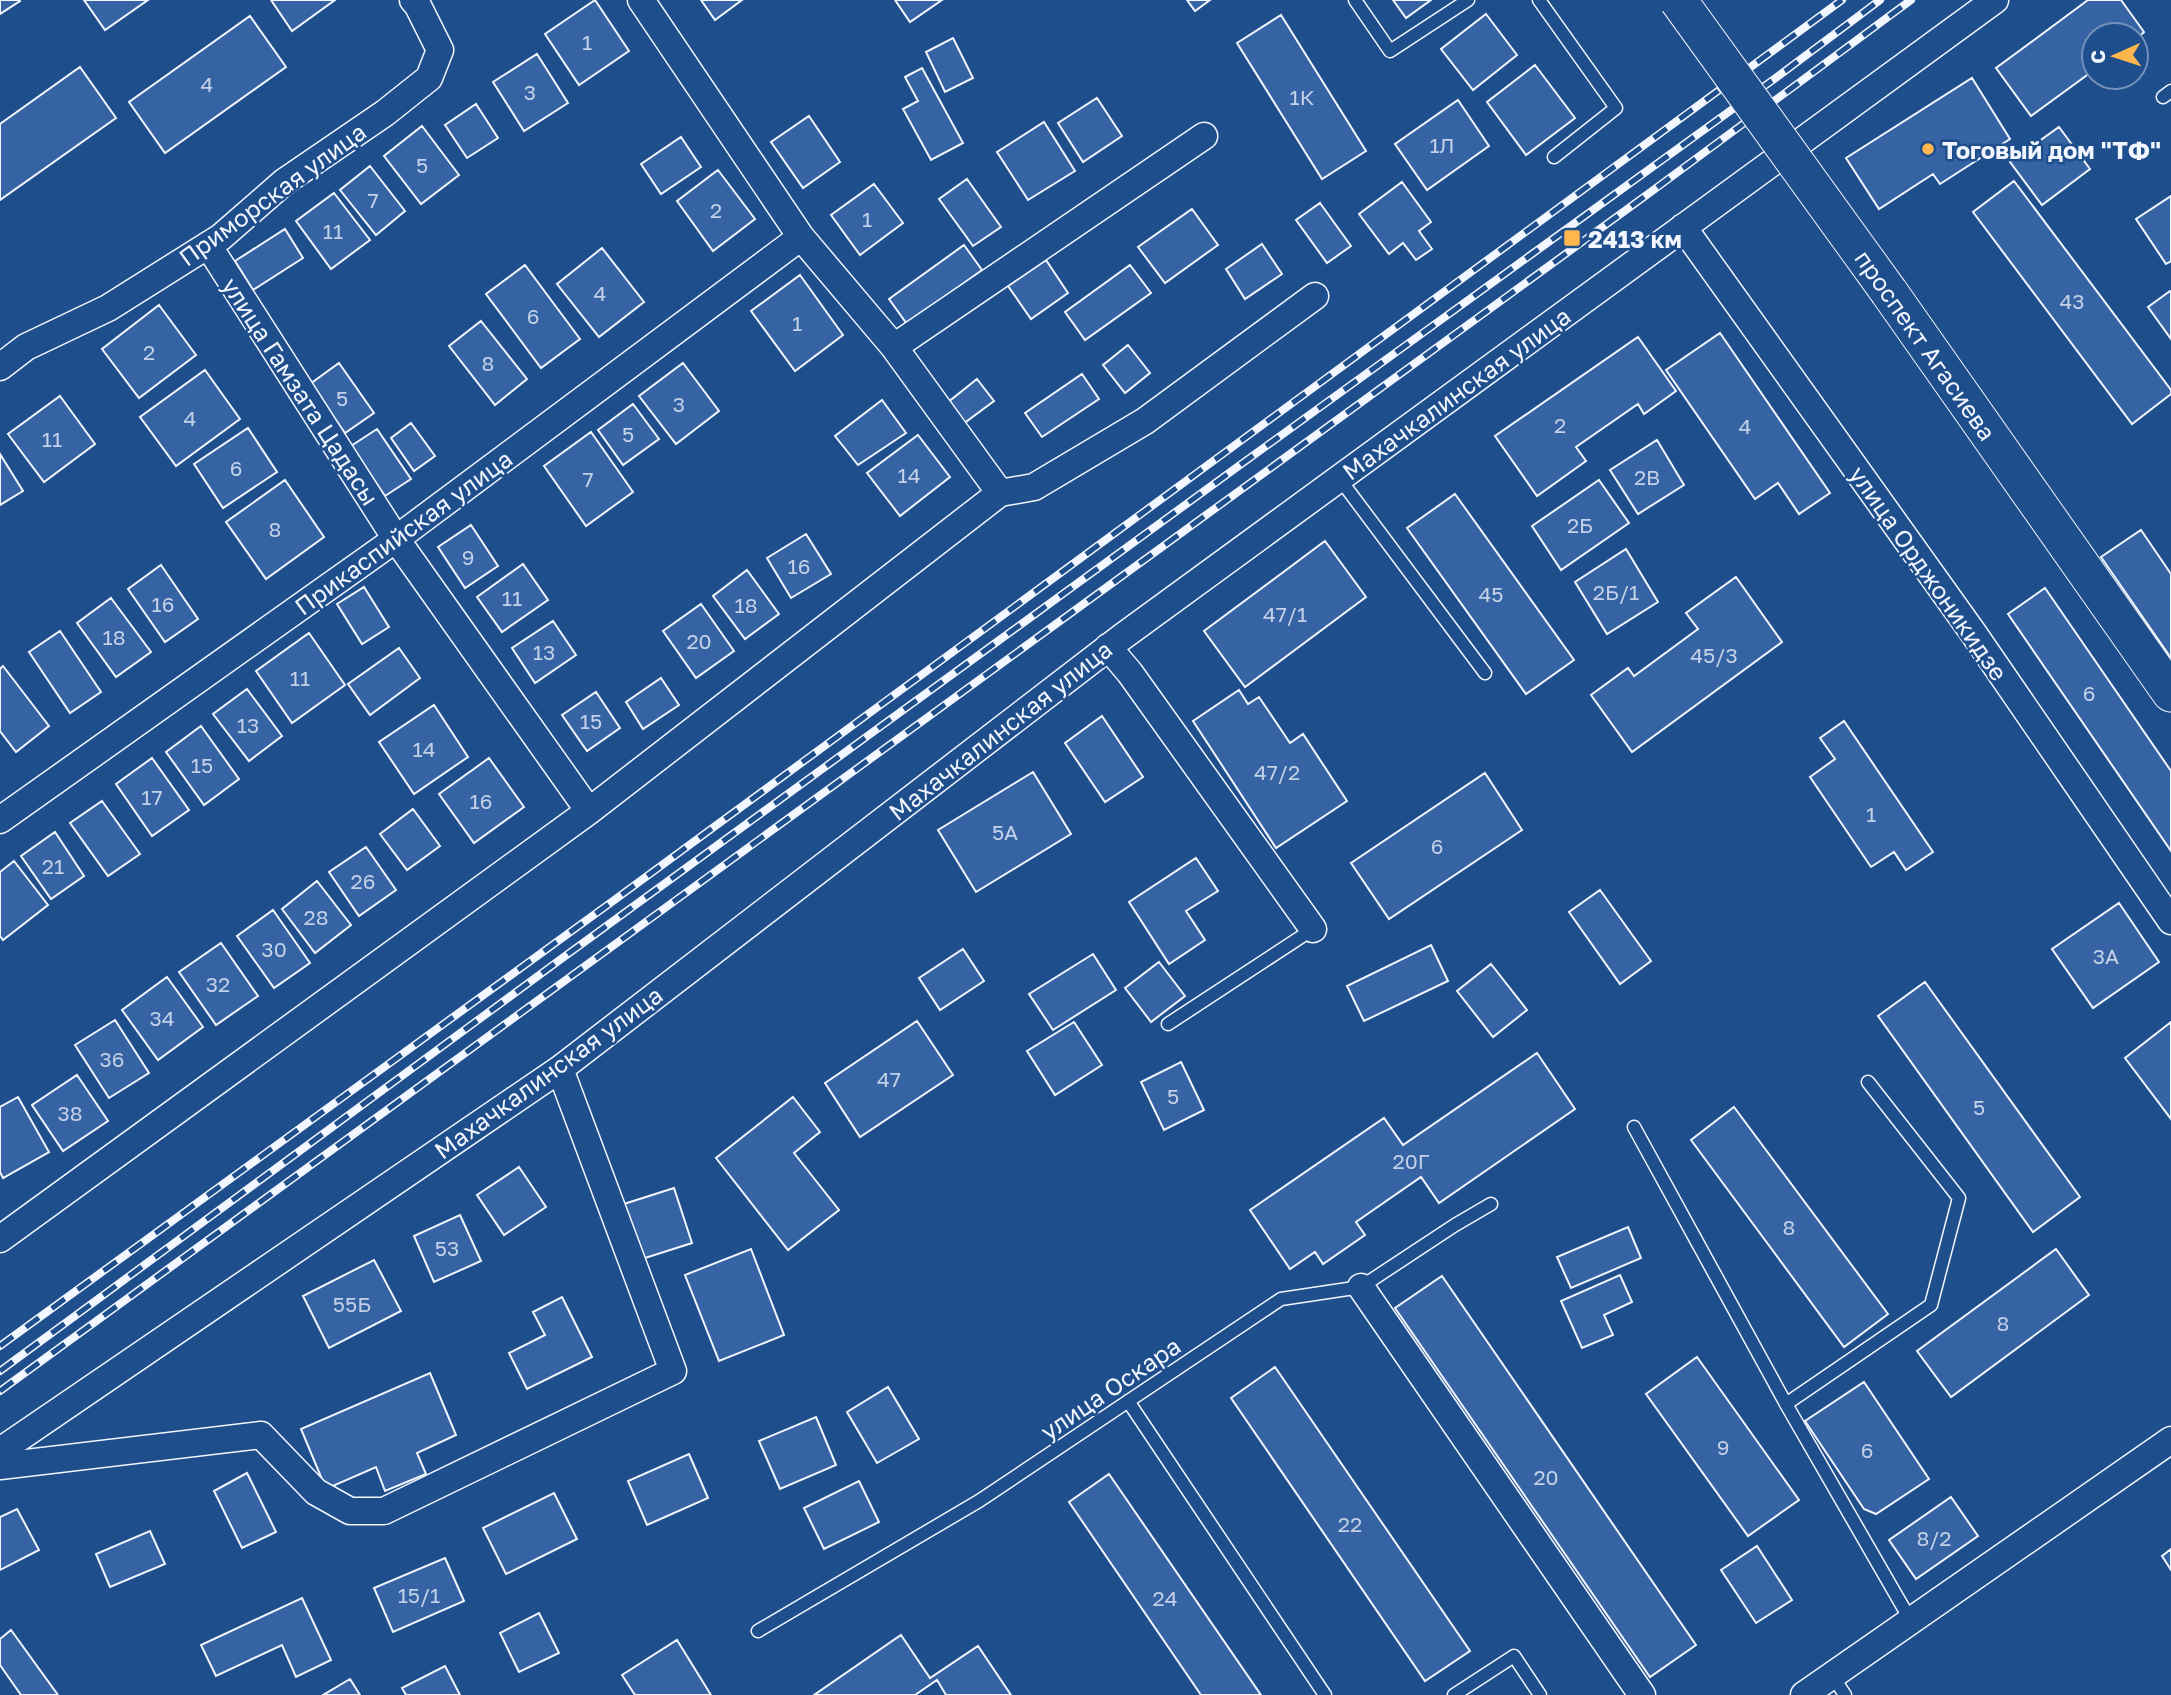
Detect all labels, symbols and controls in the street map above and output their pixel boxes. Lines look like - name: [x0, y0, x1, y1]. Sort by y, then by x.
- north arrow: [2080, 21, 2150, 91]
- house number: 1: [582, 29, 592, 55]
- text: С: [2086, 50, 2109, 64]
- house number: 4: [201, 71, 213, 97]
- house number: 3: [524, 79, 536, 105]
- house number: 1К: [1290, 84, 1315, 110]
- street label: Приморская улица: [173, 116, 371, 272]
- house number: 1Л: [1429, 132, 1455, 158]
- place label: Тоговый дом "ТФ": [1942, 135, 2161, 164]
- marker: Тоговый дом "ТФ": [1920, 141, 1936, 157]
- house number: 5: [416, 152, 428, 178]
- house number: 7: [367, 187, 379, 213]
- house number: 2: [710, 197, 722, 223]
- house number: 1: [862, 206, 872, 232]
- house number: 11: [323, 218, 343, 244]
- place label: 2413 км: [1588, 224, 1682, 253]
- marker: 2413 км: [1562, 228, 1582, 248]
- street label: проспект Агасиева: [1849, 244, 2003, 446]
- street label: улица Гамзата Цадасы: [216, 272, 386, 510]
- house number: 4: [594, 280, 606, 306]
- house number: 43: [2059, 288, 2085, 314]
- street label: Махачкалинская улица: [1336, 301, 1576, 485]
- house number: 6: [527, 303, 539, 329]
- house number: 1: [792, 310, 802, 336]
- house number: 2: [143, 339, 155, 365]
- house number: 8: [482, 350, 494, 376]
- house number: 5: [336, 385, 348, 411]
- house number: 3: [673, 391, 685, 417]
- house number: 4: [184, 405, 196, 431]
- house number: 2: [1554, 412, 1566, 438]
- house number: 4: [1739, 413, 1751, 439]
- house number: 5: [622, 421, 634, 447]
- house number: 11: [42, 426, 62, 452]
- street label: Прикаспийская улица: [289, 443, 517, 621]
- house number: 6: [230, 455, 242, 481]
- street label: улица Орджоникидзе: [1844, 460, 2014, 686]
- house number: 14: [898, 462, 921, 488]
- house number: 2В: [1634, 464, 1660, 490]
- house number: 7: [582, 466, 594, 492]
- house number: 2Б: [1567, 512, 1593, 538]
- house number: 8: [269, 516, 281, 542]
- house number: 9: [462, 544, 474, 570]
- house number: 16: [788, 553, 810, 579]
- house number: 2Б/1: [1593, 579, 1639, 605]
- house number: 45: [1479, 581, 1504, 607]
- house number: 11: [502, 585, 522, 611]
- house number: 16: [152, 591, 174, 617]
- house number: 18: [735, 592, 758, 618]
- house number: 47/1: [1263, 601, 1307, 627]
- house number: 18: [103, 624, 126, 650]
- house number: 20: [686, 628, 712, 654]
- street label: Махачкалинская улица: [883, 634, 1117, 826]
- house number: 13: [533, 639, 555, 665]
- house number: 45/3: [1690, 642, 1738, 668]
- house number: 11: [290, 665, 310, 691]
- house number: 6: [2083, 680, 2095, 706]
- house number: 15: [580, 708, 602, 734]
- house number: 13: [237, 712, 259, 738]
- house number: 14: [413, 736, 436, 762]
- house number: 15: [191, 752, 213, 778]
- house number: 47/2: [1254, 759, 1300, 785]
- house number: 17: [141, 784, 163, 810]
- house number: 16: [470, 788, 492, 814]
- house number: 1: [1866, 801, 1876, 827]
- house number: 5А: [992, 819, 1018, 845]
- house number: 6: [1431, 833, 1443, 859]
- house number: 21: [42, 853, 64, 879]
- house number: 26: [351, 868, 375, 894]
- house number: 28: [304, 904, 329, 930]
- house number: 30: [261, 936, 287, 962]
- house number: 3А: [2093, 943, 2119, 969]
- house number: 32: [206, 971, 230, 997]
- street label: Махачкалинская улица: [428, 980, 668, 1164]
- house number: 34: [149, 1005, 175, 1031]
- house number: 36: [100, 1046, 125, 1072]
- house number: 47: [877, 1066, 901, 1092]
- house number: 5: [1167, 1083, 1179, 1109]
- house number: 5: [1973, 1094, 1985, 1120]
- house number: 38: [57, 1100, 83, 1126]
- house number: 20Г: [1393, 1148, 1430, 1174]
- house number: 8: [1783, 1214, 1795, 1240]
- house number: 53: [435, 1235, 459, 1261]
- house number: 55Б: [333, 1291, 371, 1317]
- house number: 8: [1997, 1310, 2009, 1336]
- street label: улица Оскара: [1034, 1331, 1186, 1445]
- house number: 9: [1717, 1434, 1729, 1460]
- house number: 6: [1861, 1437, 1873, 1463]
- house number: 20: [1533, 1464, 1559, 1490]
- house number: 22: [1338, 1511, 1362, 1537]
- house number: 8/2: [1916, 1525, 1952, 1551]
- house number: 15/1: [398, 1582, 440, 1608]
- house number: 24: [1153, 1585, 1178, 1611]

